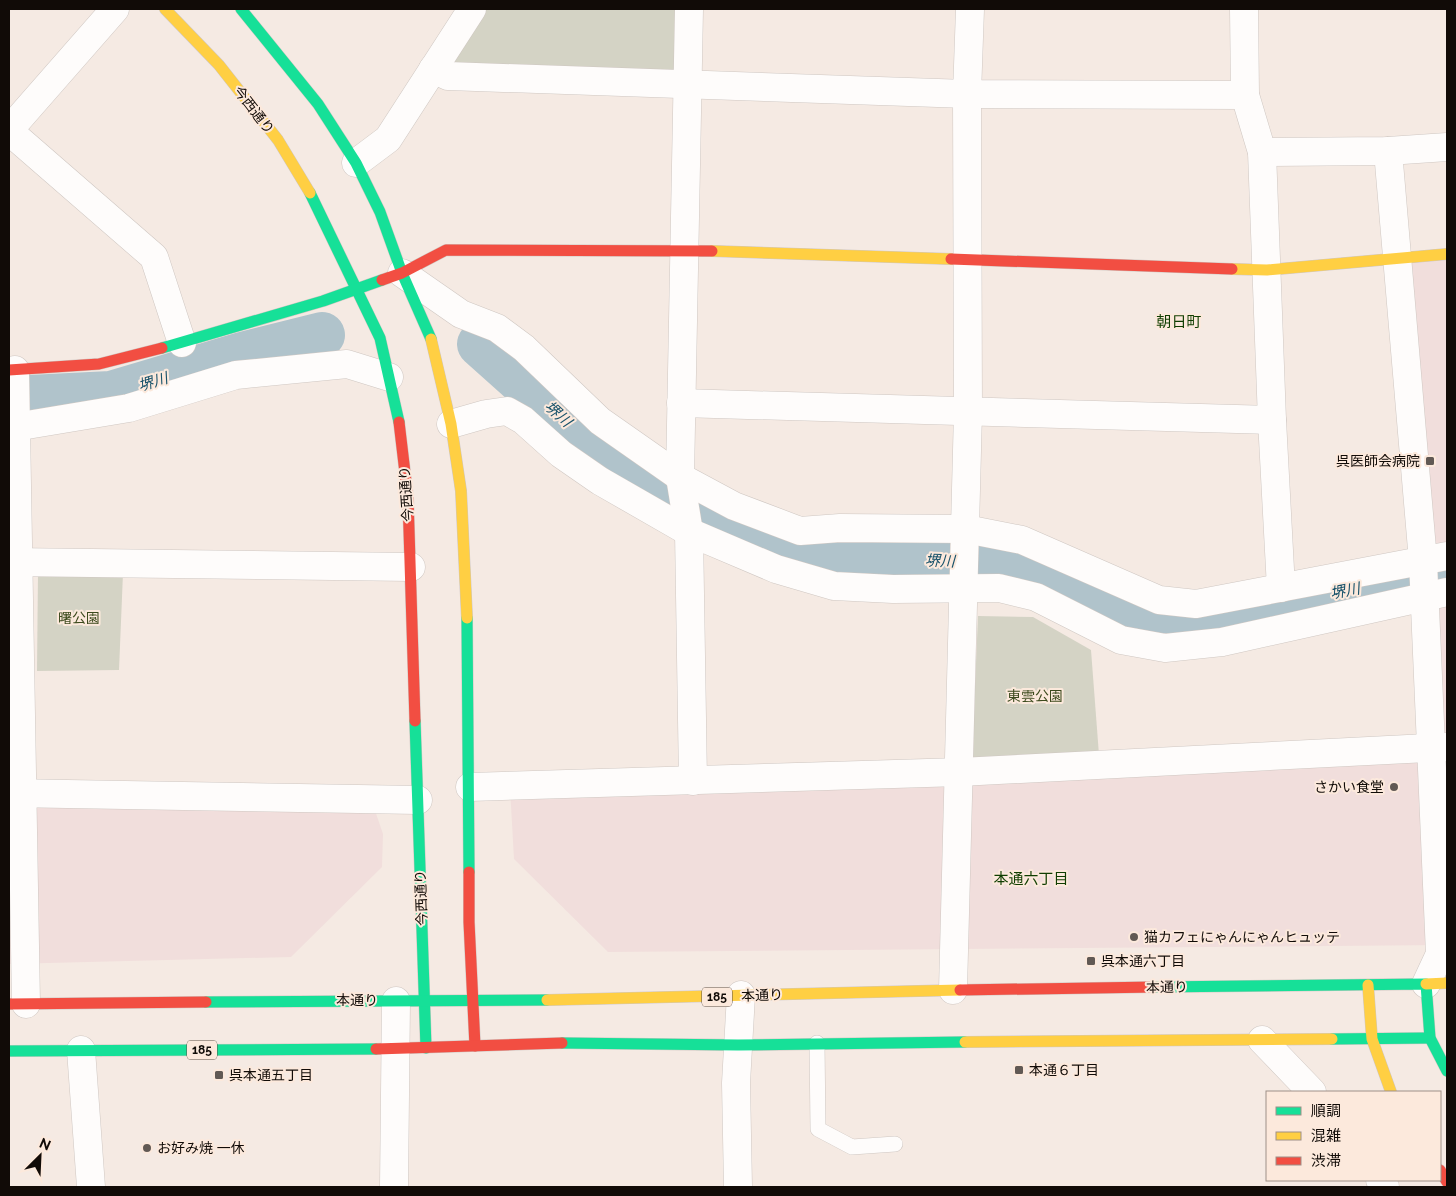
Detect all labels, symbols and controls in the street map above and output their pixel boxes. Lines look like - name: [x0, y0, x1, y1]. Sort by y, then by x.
- street label: 今西通り: [230, 83, 278, 137]
- district label: 朝日町: [1156, 313, 1202, 331]
- water label: 堺川: [136, 368, 172, 395]
- water label: 堺川: [541, 397, 577, 432]
- place label: 呉医師会病院: [1336, 453, 1420, 469]
- marker: 呉医師会病院: [1424, 455, 1436, 467]
- street label: 今西通り: [396, 466, 416, 522]
- water label: 堺川: [925, 551, 957, 571]
- water label: 堺川: [1329, 579, 1363, 603]
- park label: 曙公園: [58, 610, 100, 626]
- park label: 東雲公園: [1007, 688, 1063, 704]
- place label: さかい食堂: [1314, 779, 1384, 795]
- marker: さかい食堂: [1388, 781, 1400, 793]
- street label: 今西通り: [412, 870, 430, 926]
- district label: 本通六丁目: [993, 870, 1069, 888]
- place label: 猫カフェにゃんにゃんヒュッテ: [1144, 929, 1340, 945]
- marker: 猫カフェにゃんにゃんヒュッテ: [1128, 931, 1140, 943]
- place label: 呉本通六丁目: [1101, 953, 1185, 969]
- marker: 呉本通六丁目: [1085, 955, 1097, 967]
- street label: 本通り: [1146, 979, 1188, 995]
- street label: 本通り: [741, 986, 783, 1004]
- road number: 185: [702, 988, 732, 1006]
- street label: 本通り: [336, 992, 378, 1008]
- road number: 185: [187, 1040, 217, 1060]
- place label: 本通６丁目: [1029, 1062, 1099, 1078]
- marker: 本通６丁目: [1013, 1064, 1025, 1076]
- place label: 呉本通五丁目: [229, 1067, 313, 1083]
- marker: 呉本通五丁目: [213, 1069, 225, 1081]
- legend: [1266, 1091, 1441, 1181]
- text: 順調: [1311, 1102, 1341, 1120]
- text: 混雑: [1311, 1127, 1341, 1145]
- north arrow: [15, 1131, 65, 1181]
- text: N: [37, 1135, 53, 1154]
- place label: お好み焼 一休: [157, 1140, 245, 1156]
- marker: お好み焼 一休: [141, 1142, 153, 1154]
- text: 渋滞: [1311, 1152, 1341, 1170]

